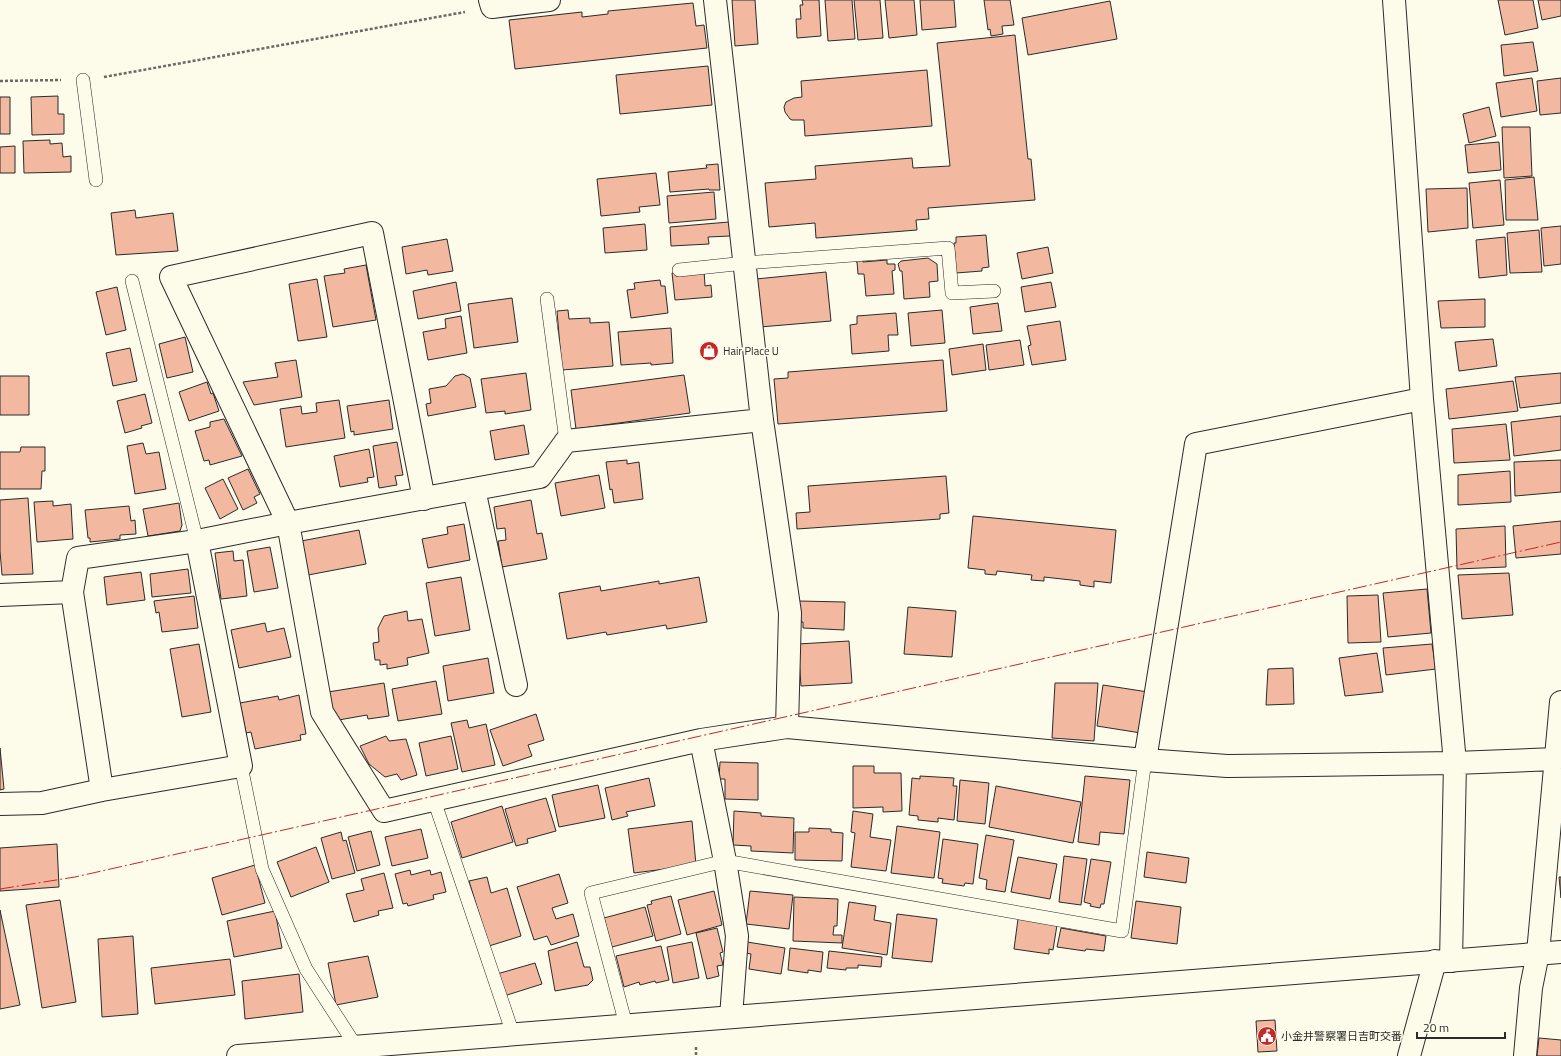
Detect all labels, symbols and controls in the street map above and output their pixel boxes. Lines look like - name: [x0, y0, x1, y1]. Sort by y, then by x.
- shop icon: Hair Place U: [698, 340, 720, 362]
- place label: Hair Place U: [723, 343, 779, 359]
- scale bar: [1417, 1014, 1505, 1040]
- text: 20 m: [1423, 1018, 1449, 1037]
- public building icon: 小金井警察署日吉町交番: [1256, 1025, 1278, 1047]
- place label: 小金井警察署日吉町交番: [1281, 1028, 1402, 1044]

